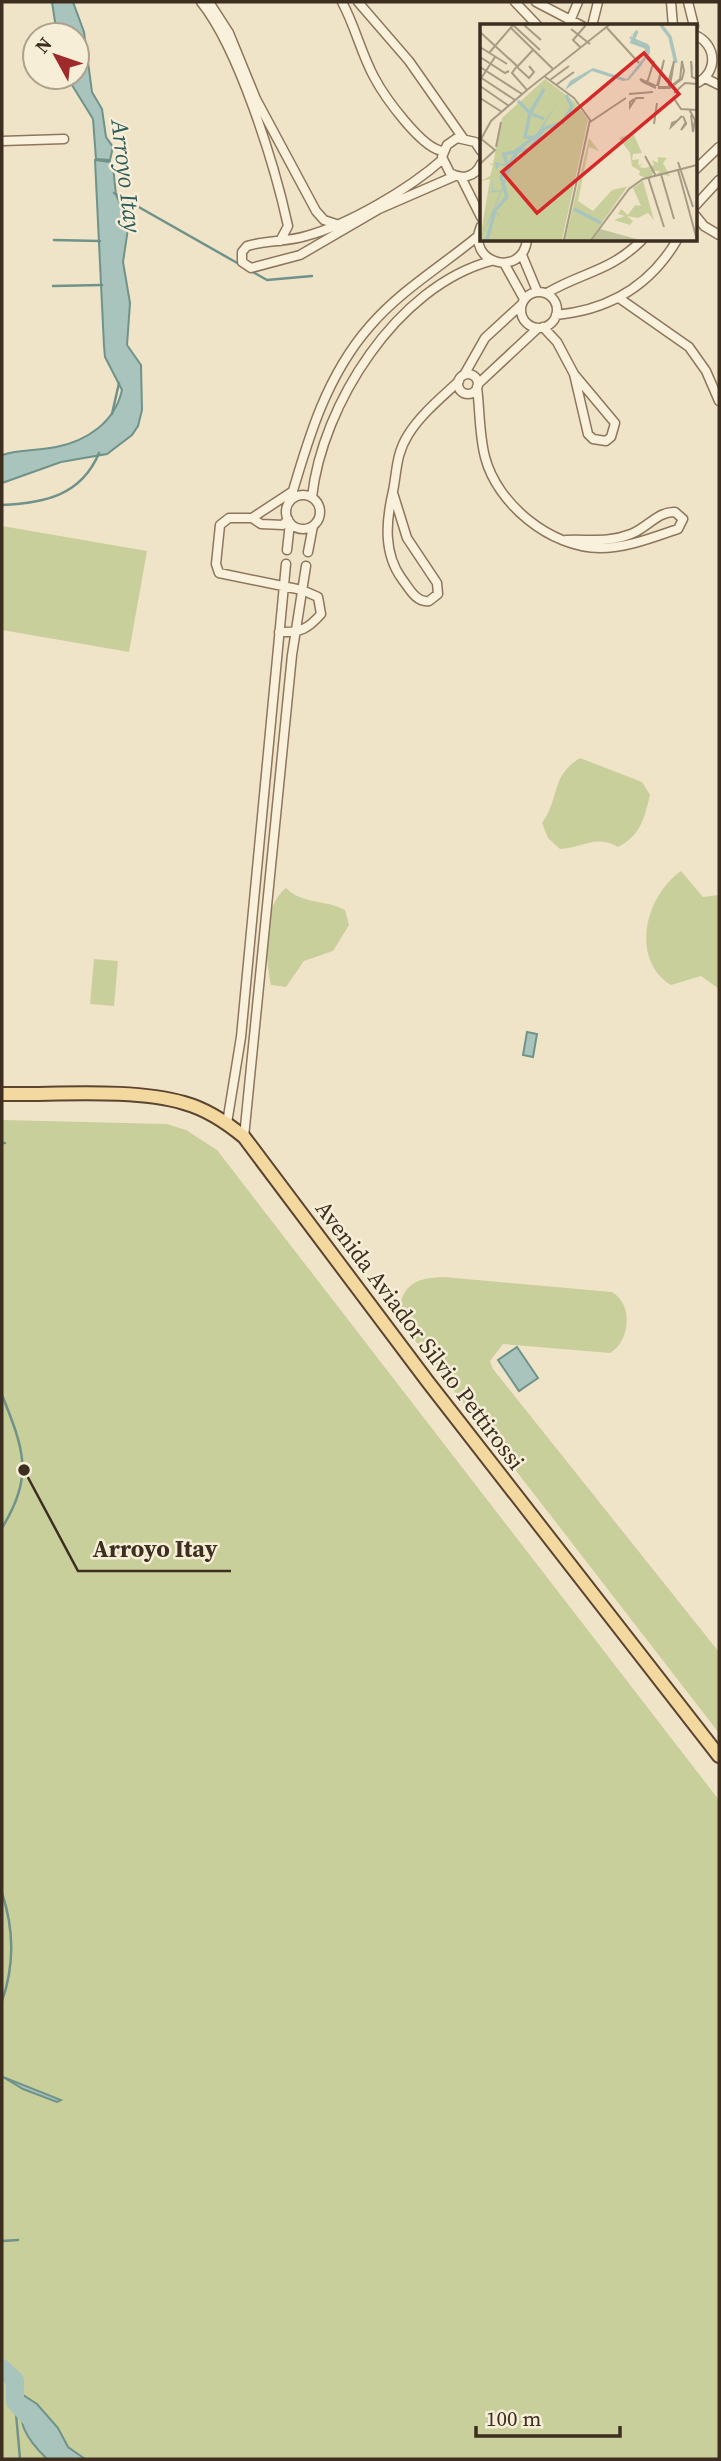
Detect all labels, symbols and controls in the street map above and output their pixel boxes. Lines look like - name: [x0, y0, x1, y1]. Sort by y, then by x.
- north arrow: [21, 21, 91, 91]
- inset map: [480, 24, 696, 242]
- text: N: [29, 31, 57, 59]
- water label: Arroyo Itay: [103, 116, 150, 235]
- street label: Avenida Aviador Silvio Pettirossi: [308, 1194, 532, 1476]
- callout: Arroyo Itay: [78, 1526, 231, 1571]
- text: Arroyo Itay: [93, 1532, 218, 1565]
- scale bar: [476, 2394, 620, 2438]
- text: 100 m: [486, 2404, 541, 2433]

